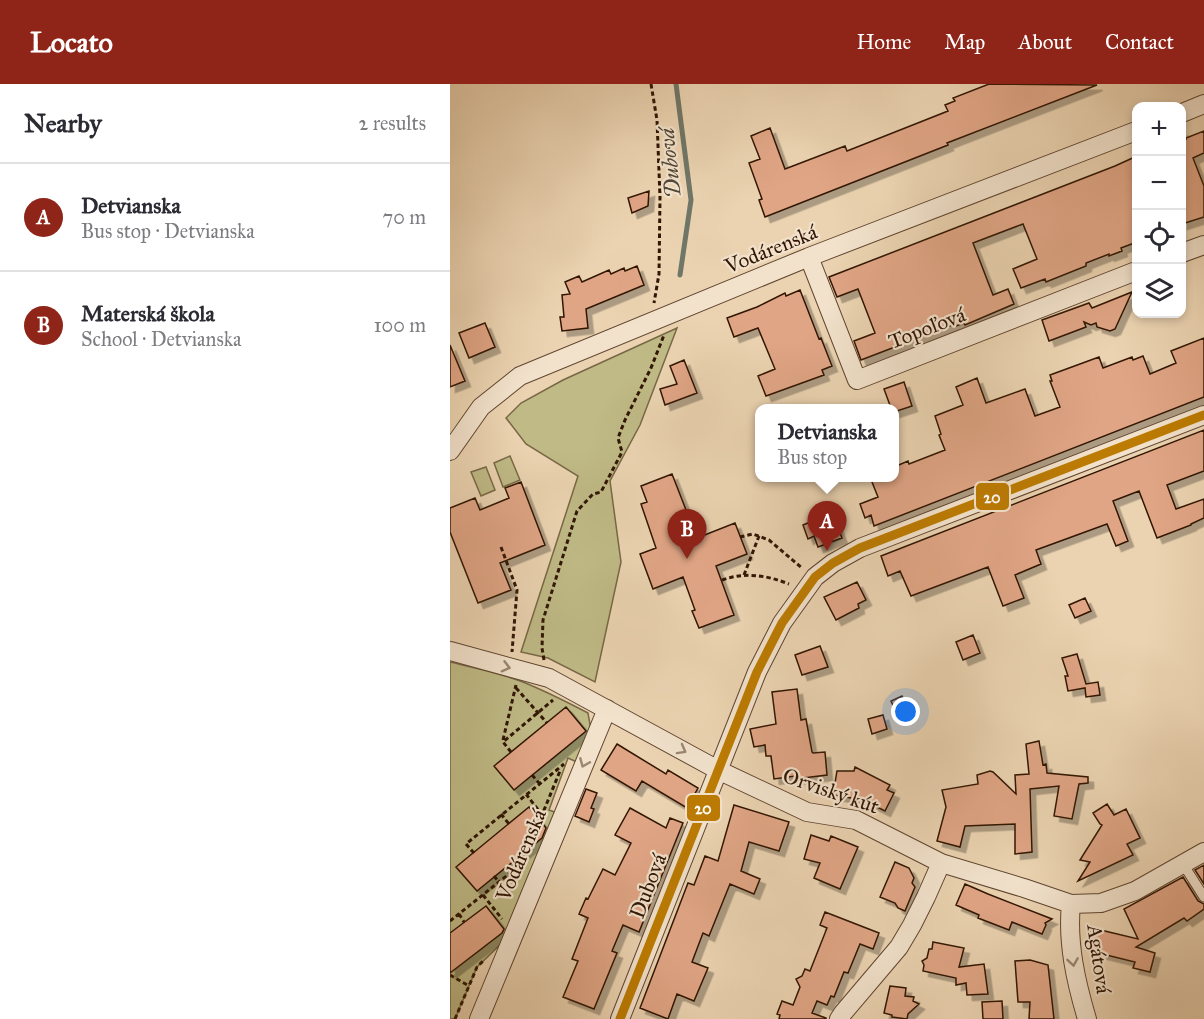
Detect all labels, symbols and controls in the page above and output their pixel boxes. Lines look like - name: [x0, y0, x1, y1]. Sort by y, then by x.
- text: Locato: [30, 25, 113, 60]
- text: Home: [856, 29, 911, 55]
- text: Map: [944, 29, 985, 55]
- text: About: [1018, 29, 1072, 55]
- text: Contact: [1105, 29, 1174, 55]
- map controls: [1132, 102, 1186, 318]
- button: +: [1132, 102, 1186, 156]
- text: Nearby: [24, 107, 102, 139]
- text: 2 results: [358, 111, 426, 135]
- water label: Dubová: [652, 124, 687, 199]
- button: −: [1132, 156, 1186, 210]
- text: Detvianska: [81, 192, 181, 219]
- text: A: [37, 205, 50, 229]
- text: 70 m: [383, 205, 426, 229]
- button: locate: [1132, 210, 1186, 264]
- text: Bus stop · Detvianska: [81, 219, 255, 243]
- street label: Vodárenská: [720, 219, 821, 280]
- button: layers: [1132, 264, 1186, 318]
- text: Materská škola: [81, 300, 215, 327]
- street label: Topoľová: [885, 301, 969, 355]
- text: B: [37, 313, 50, 337]
- text: 100 m: [374, 313, 426, 337]
- text: School · Detvianska: [81, 327, 241, 351]
- popup: [755, 404, 899, 482]
- text: Detvianska: [777, 418, 877, 445]
- text: Bus stop: [777, 445, 847, 469]
- line badge: 20: [975, 482, 1010, 511]
- text: 20: [983, 488, 1001, 507]
- pin: A: [808, 502, 847, 551]
- pin: B: [668, 510, 706, 559]
- one-way arrow: [501, 659, 511, 672]
- your location: [891, 697, 920, 726]
- one-way arrow: [675, 743, 686, 754]
- one-way arrow: [579, 756, 591, 767]
- street label: Orviský kút: [779, 762, 883, 820]
- line badge: 20: [686, 794, 721, 822]
- text: 20: [694, 799, 712, 818]
- street label: Vodárenská: [490, 805, 552, 906]
- street label: Dubová: [624, 850, 672, 922]
- street label: Agátová: [1081, 922, 1117, 995]
- one-way arrow: [1067, 958, 1079, 967]

